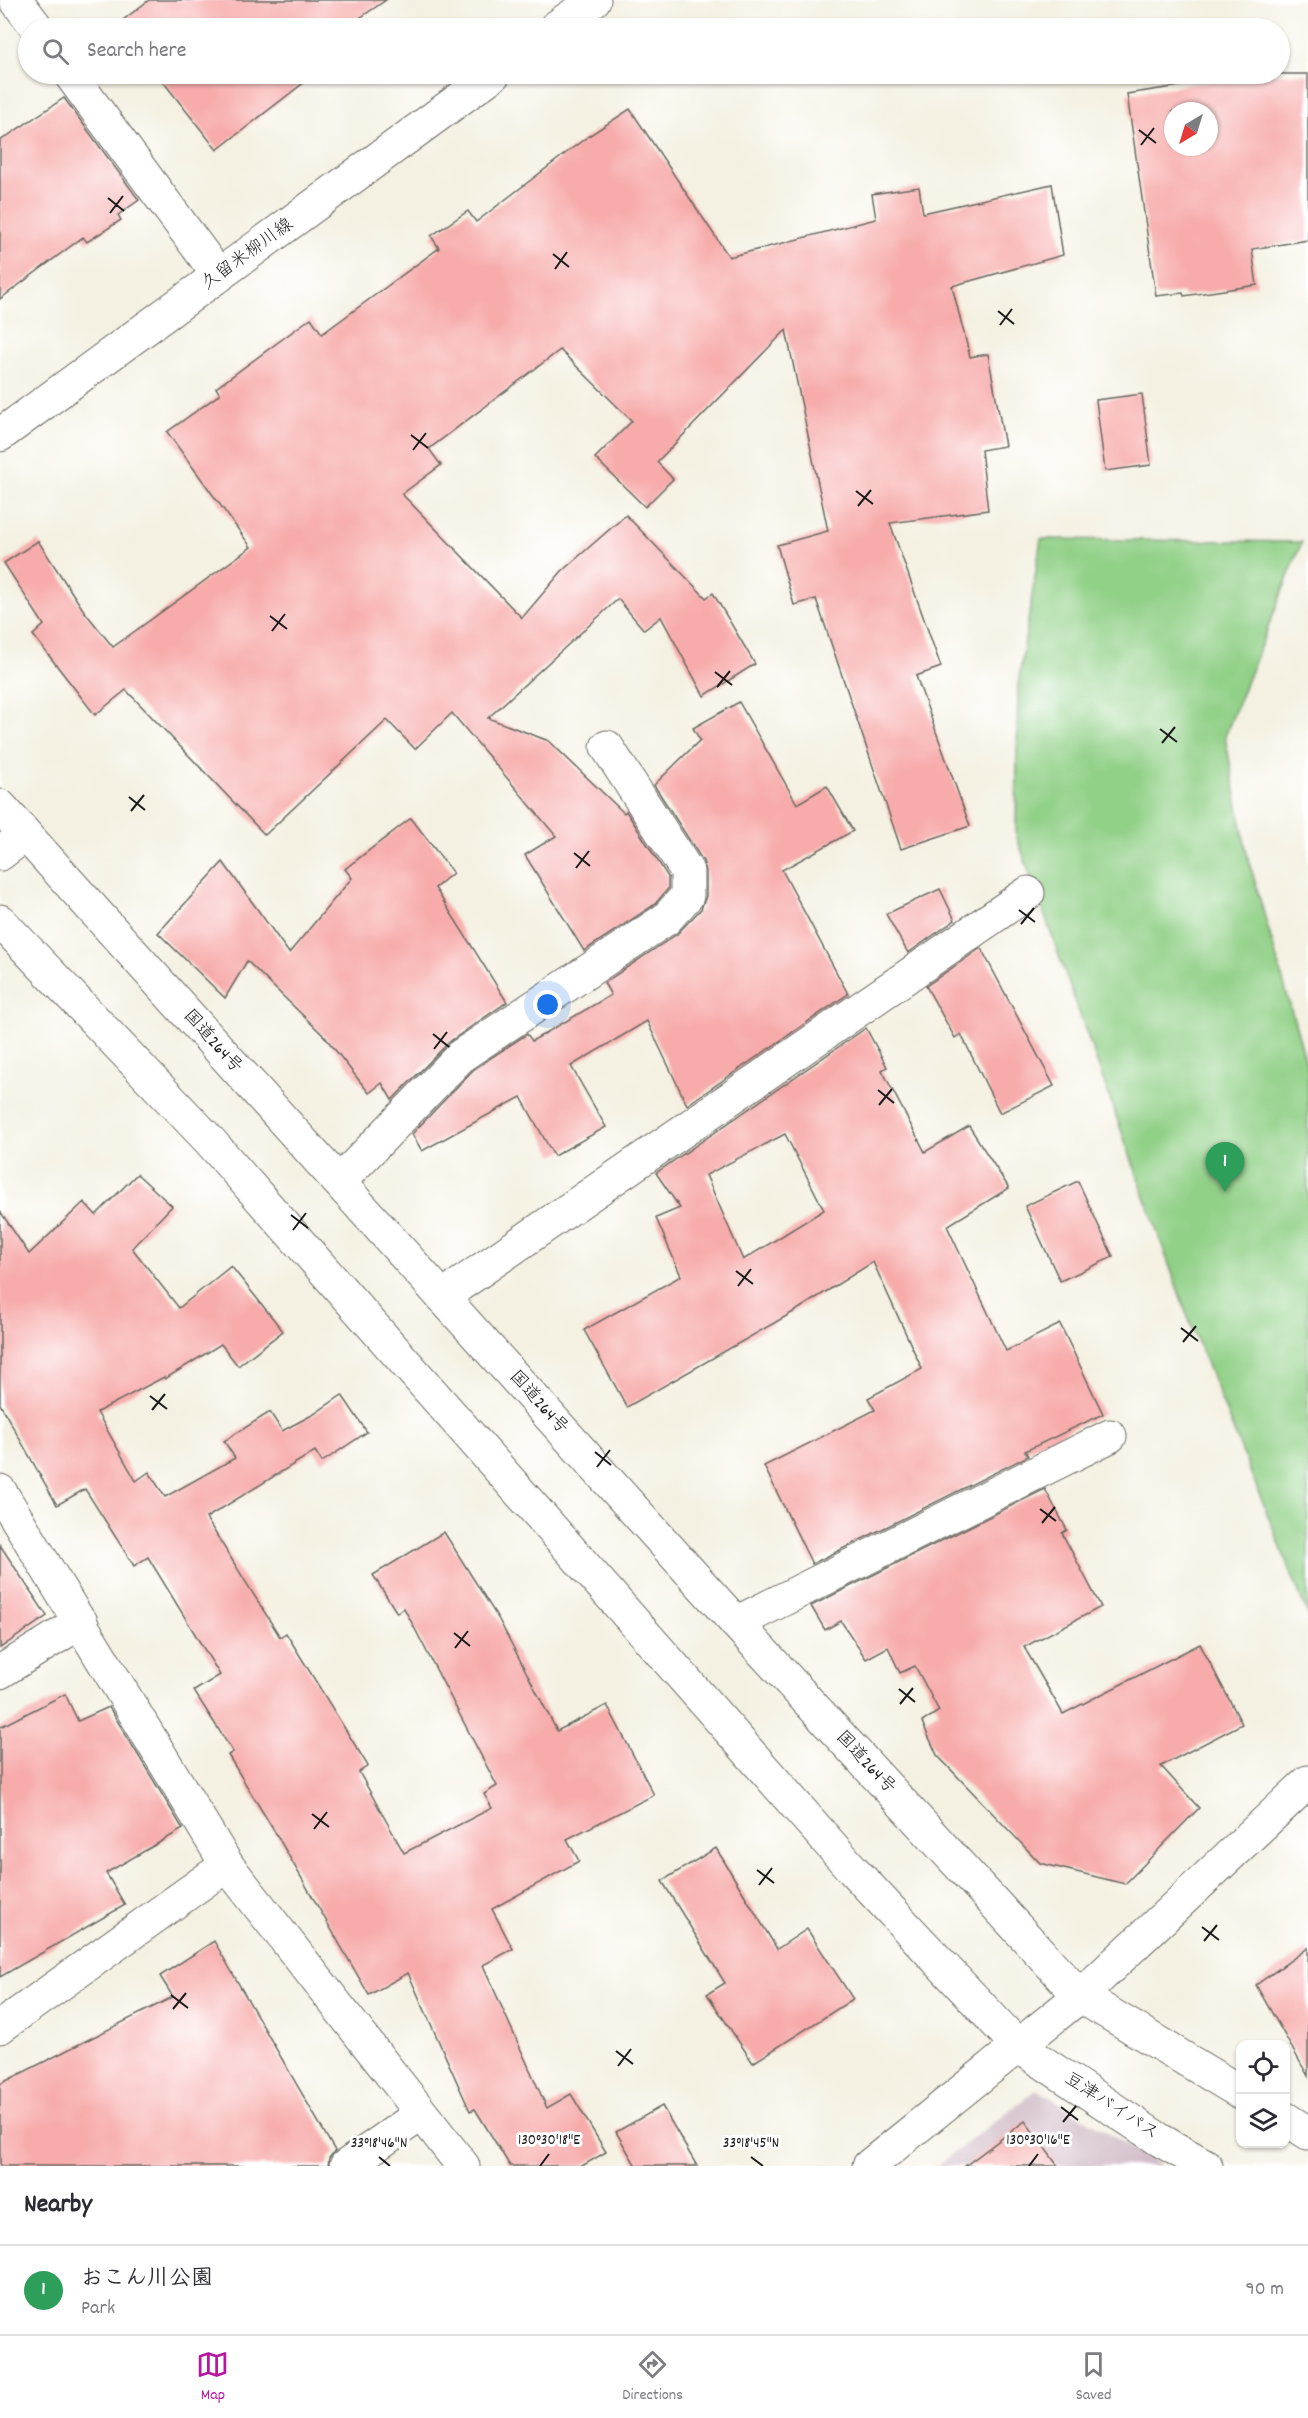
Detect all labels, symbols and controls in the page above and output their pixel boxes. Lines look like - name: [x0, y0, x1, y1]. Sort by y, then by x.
- search box: [18, 18, 1290, 84]
- icon: search: [39, 35, 72, 68]
- text: Search here: [87, 36, 186, 67]
- north arrow: [1164, 102, 1218, 156]
- street label: 久留米柳川線: [197, 213, 299, 297]
- your location: [533, 990, 562, 1019]
- street label: 国道264号: [177, 1005, 247, 1079]
- pin: 1: [1206, 1142, 1244, 1192]
- street label: 国道264号: [503, 1366, 573, 1440]
- street label: 国道264号: [829, 1726, 901, 1800]
- map controls: [1236, 2040, 1290, 2148]
- button: locate: [1236, 2040, 1290, 2094]
- street label: 豆津バイパス: [1059, 2067, 1163, 2147]
- button: layers: [1236, 2094, 1290, 2148]
- text: 130°30'18"E: [518, 2130, 580, 2152]
- text: 130°30'16"E: [1006, 2130, 1070, 2152]
- text: 33°18'46"N: [351, 2133, 407, 2155]
- text: 33°18'45"N: [723, 2133, 779, 2155]
- text: Nearby: [24, 2187, 92, 2224]
- text: おこん川公園: [81, 2264, 213, 2295]
- text: 1: [41, 2276, 46, 2304]
- text: 90 m: [1246, 2276, 1284, 2304]
- text: Park: [81, 2295, 115, 2323]
- tab: Map: [196, 2348, 229, 2407]
- tab: Directions: [622, 2348, 683, 2407]
- tab: Saved: [1076, 2348, 1112, 2407]

